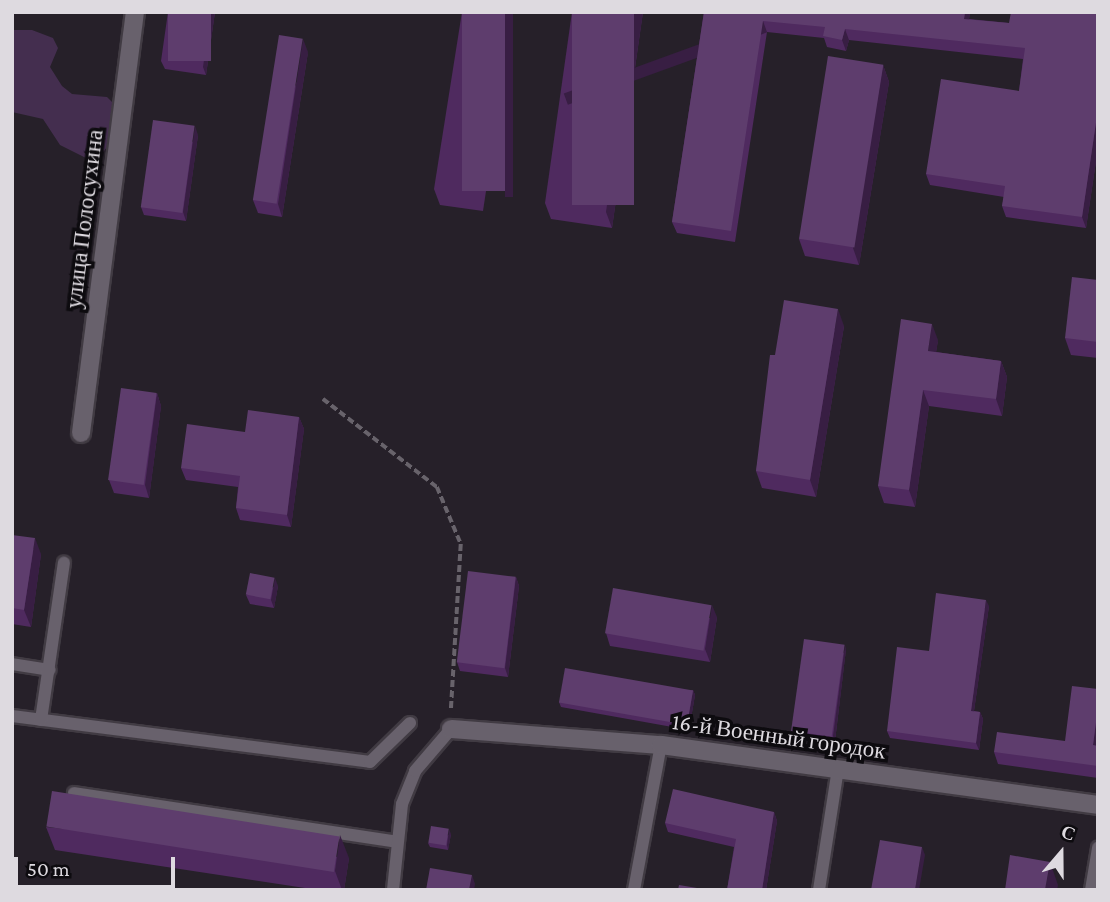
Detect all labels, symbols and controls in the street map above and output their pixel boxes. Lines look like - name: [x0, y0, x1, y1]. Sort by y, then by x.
- street label: улица Полосухина: [59, 128, 109, 310]
- street label: 16-й Военный городок: [670, 707, 888, 765]
- north arrow: [1026, 818, 1096, 888]
- text: С: [1058, 821, 1078, 845]
- scale bar: [18, 842, 178, 886]
- text: 50 m: [27, 857, 70, 881]

